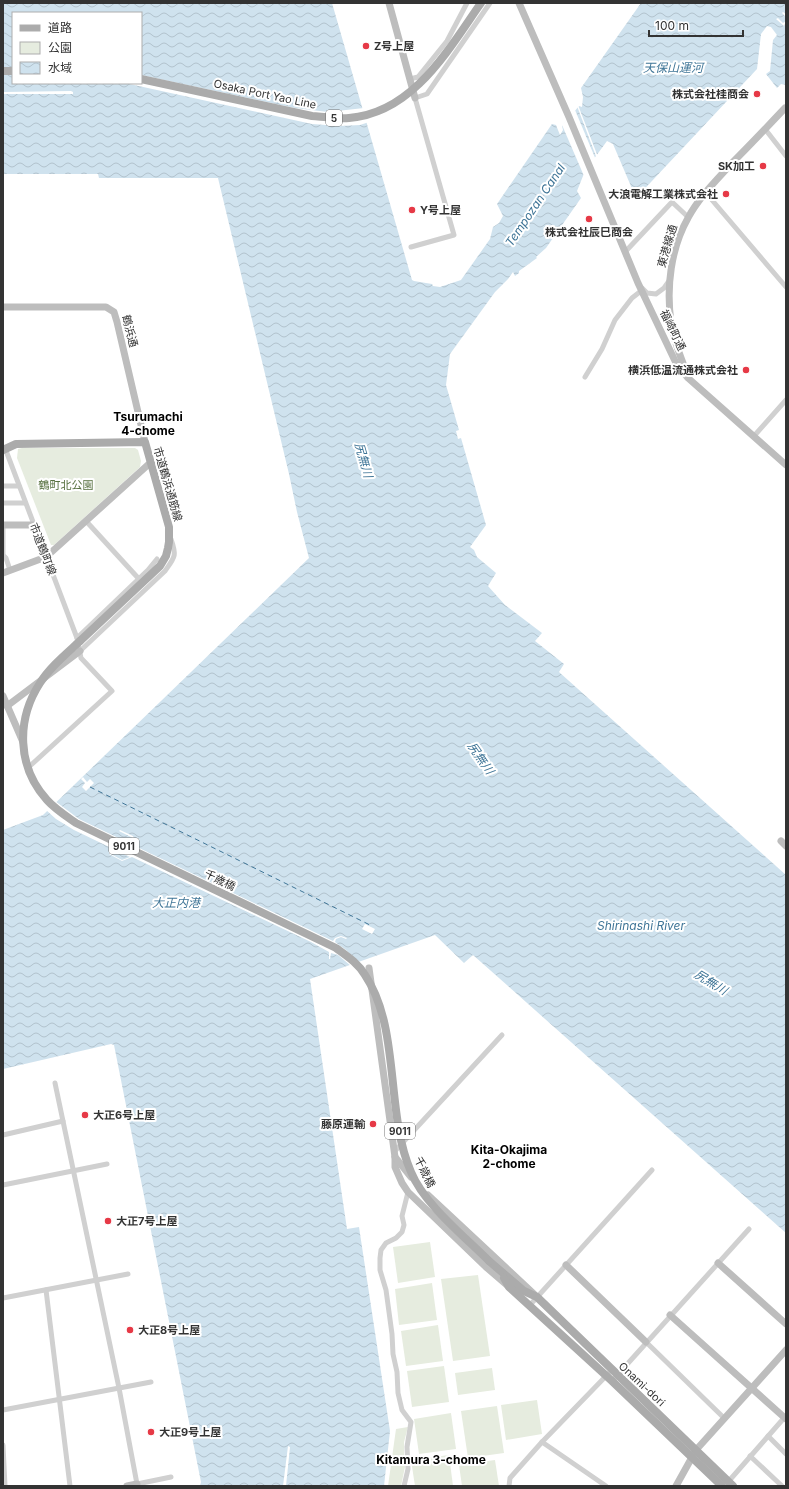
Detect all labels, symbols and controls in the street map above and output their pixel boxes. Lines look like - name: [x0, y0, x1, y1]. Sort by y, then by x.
- legend: [12, 12, 142, 84]
- scale bar: [649, 12, 743, 38]
- text: 100 m: [655, 18, 689, 33]
- text: 道路: [48, 20, 72, 35]
- place label: Z号上屋: [374, 39, 414, 53]
- text: 公園: [48, 40, 72, 55]
- marker: Z号上屋: [361, 41, 371, 51]
- text: 水域: [48, 60, 72, 75]
- water label: 天保山運河: [643, 60, 705, 75]
- street label: Osaka Port Yao Line: [212, 76, 318, 112]
- place label: 株式会社桂商会: [672, 87, 749, 101]
- marker: 株式会社桂商会: [752, 89, 762, 99]
- road number: 5: [326, 110, 342, 126]
- place label: SK加工: [718, 159, 755, 173]
- water label: Tempozan Canal: [502, 161, 568, 249]
- marker: SK加工: [758, 161, 768, 171]
- place label: 大浪電解工業株式会社: [608, 187, 718, 201]
- marker: 大浪電解工業株式会社: [721, 189, 731, 199]
- place label: Y号上屋: [420, 203, 461, 217]
- marker: Y号上屋: [407, 205, 417, 215]
- marker: 株式会社辰巳商会: [584, 214, 594, 224]
- street label: 東港線通: [654, 223, 680, 269]
- place label: 株式会社辰巳商会: [545, 225, 633, 239]
- street label: 福崎町通: [657, 307, 689, 353]
- street label: 鶴浜通: [119, 313, 141, 349]
- place label: 横浜低温流通株式会社: [628, 363, 738, 377]
- marker: 横浜低温流通株式会社: [741, 365, 751, 375]
- district label: Tsurumachi 4-chome: [113, 409, 183, 438]
- water label: 尻無川: [352, 441, 377, 481]
- street label: 市道鶴浜通筋線: [151, 445, 185, 523]
- park label: 鶴町北公園: [39, 478, 94, 492]
- street label: 市道鶴町線: [27, 521, 59, 577]
- water label: 尻無川: [465, 739, 499, 779]
- road number: 9011: [109, 838, 139, 854]
- street label: 千歳橋: [202, 866, 238, 894]
- water label: 大正内港: [152, 895, 202, 910]
- water label: Shirinashi River: [597, 918, 686, 933]
- water label: 尻無川: [692, 966, 732, 999]
- place label: 大正6号上屋: [93, 1108, 155, 1122]
- marker: 大正6号上屋: [80, 1110, 90, 1120]
- place label: 藤原運輸: [321, 1117, 366, 1131]
- marker: 藤原運輸: [368, 1119, 378, 1129]
- road number: 9011: [385, 1123, 415, 1139]
- district label: Kita-Okajima 2-chome: [471, 1142, 547, 1171]
- street label: 千歳橋: [411, 1154, 439, 1190]
- place label: 大正7号上屋: [116, 1214, 177, 1228]
- marker: 大正7号上屋: [103, 1216, 113, 1226]
- place label: 大正8号上屋: [138, 1323, 200, 1337]
- marker: 大正8号上屋: [125, 1325, 135, 1335]
- street label: Onami-dori: [616, 1359, 668, 1409]
- place label: 大正9号上屋: [159, 1425, 221, 1439]
- marker: 大正9号上屋: [146, 1427, 156, 1437]
- district label: Kitamura 3-chome: [376, 1452, 486, 1467]

